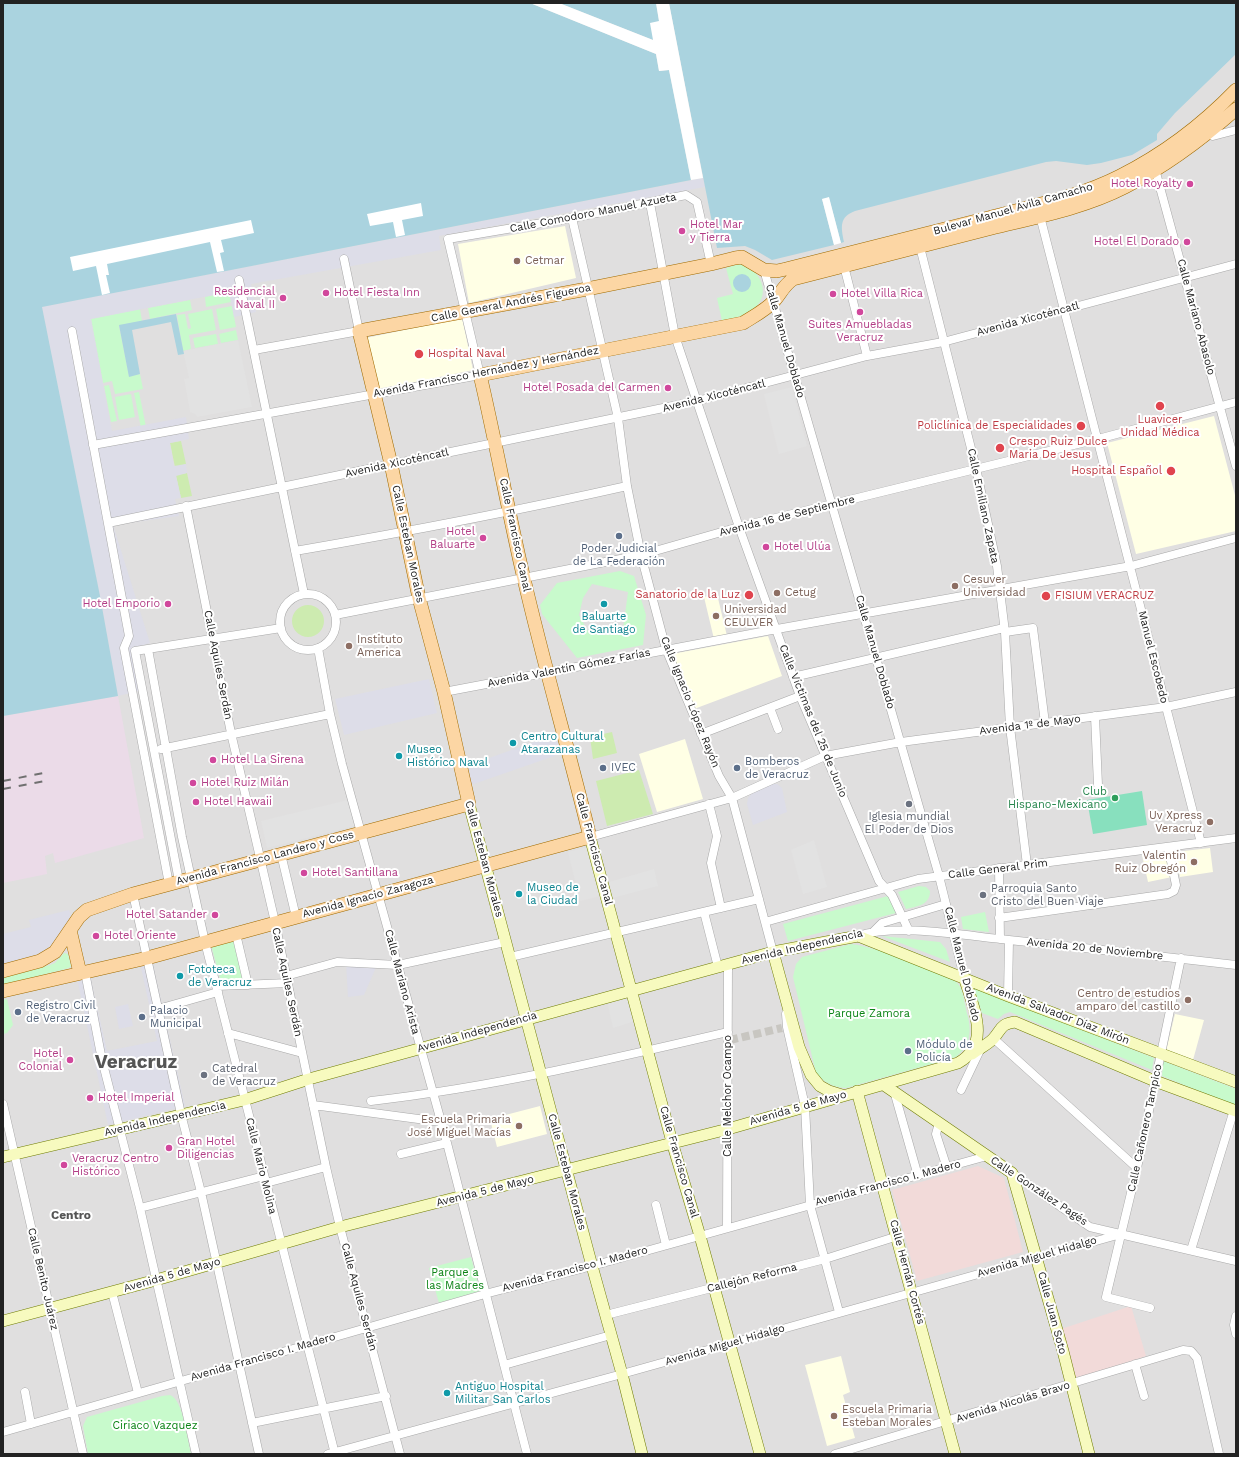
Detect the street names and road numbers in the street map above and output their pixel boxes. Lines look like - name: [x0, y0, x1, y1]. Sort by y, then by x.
- street label: Bulevar Manuel Ávila Camacho: [932, 180, 1094, 238]
- street label: Calle Comodoro Manuel Azueta: [509, 190, 677, 236]
- street label: Calle Mariano Abasolo: [1174, 257, 1218, 377]
- street label: Calle General Andrés Figueroa: [430, 281, 592, 325]
- street label: Calle Manuel Doblado: [762, 283, 808, 399]
- street label: Avenida Xicoténcatl: [975, 299, 1081, 339]
- street label: Avenida Francisco Hernández y Hernández: [372, 344, 600, 400]
- street label: Avenida Xicoténcatl: [661, 377, 767, 415]
- street label: Avenida Xicoténcatl: [344, 446, 450, 480]
- street label: Calle Emiliano Zapata: [964, 447, 1002, 565]
- street label: Calle Francisco Canal: [497, 477, 533, 593]
- street label: Calle Esteban Morales: [389, 484, 427, 604]
- street label: Avenida 16 de Septiembre: [718, 493, 856, 539]
- street label: Calle Manuel Doblado: [852, 594, 898, 710]
- street label: Calle Aquiles Serdán: [201, 609, 235, 721]
- street label: Manuel Escobedo: [1135, 609, 1171, 705]
- street label: Calle Ignacio López Rayón: [658, 635, 722, 769]
- street label: Calle Víctimas del 25 de Junio: [776, 643, 850, 799]
- street label: Avenida Valentín Gómez Farías: [486, 646, 652, 690]
- street label: Avenida 1º de Mayo: [979, 712, 1081, 738]
- street label: Calle Francisco Canal: [573, 791, 615, 907]
- street label: Calle Esteban Morales: [462, 799, 506, 919]
- street label: Avenida Francisco Landero y Coss: [175, 828, 355, 888]
- street label: Calle General Prim: [947, 856, 1049, 882]
- street label: Avenida Ignacio Zaragoza: [301, 873, 435, 921]
- street label: Calle Manuel Doblado: [941, 905, 983, 1023]
- street label: Calle Aquiles Serdán: [269, 926, 305, 1038]
- street label: Avenida Independencia: [740, 927, 864, 967]
- street label: Calle Mariano Arista: [382, 928, 422, 1036]
- street label: Avenida 20 de Noviembre: [1026, 935, 1164, 963]
- street label: Avenida Salvador Díaz Mirón: [985, 981, 1131, 1047]
- street label: Avenida Independencia: [415, 1009, 539, 1055]
- street label: Calle Melchor Ocampo: [721, 1035, 735, 1157]
- street label: Calle Cañonero Tampico: [1125, 1063, 1165, 1193]
- street label: Avenida 5 de Mayo: [748, 1088, 848, 1128]
- street label: Avenida Independencia: [103, 1099, 227, 1139]
- street label: Calle Francisco Canal: [657, 1105, 701, 1219]
- street label: Calle Esteban Morales: [545, 1112, 589, 1232]
- street label: Calle Mario Molina: [243, 1116, 279, 1216]
- street label: Calle González Pagés: [988, 1154, 1090, 1228]
- street label: Avenida Francisco I. Madero: [814, 1157, 962, 1209]
- street label: Avenida 5 de Mayo: [435, 1172, 535, 1210]
- street label: Calle Hernán Cortés: [887, 1218, 927, 1326]
- street label: Calle Benito Juárez: [25, 1227, 61, 1331]
- street label: Avenida Miguel Hidalgo: [976, 1234, 1098, 1280]
- street label: Calle Aquiles Serdán: [338, 1242, 380, 1352]
- street label: Avenida Francisco I. Madero: [501, 1243, 649, 1295]
- street label: Avenida 5 de Mayo: [122, 1255, 222, 1295]
- street label: Callejón Reforma: [706, 1260, 798, 1296]
- street label: Calle Juan Soto: [1035, 1270, 1069, 1356]
- street label: Avenida Miguel Hidalgo: [664, 1322, 786, 1368]
- street label: Avenida Francisco I. Madero: [189, 1330, 337, 1384]
- street label: Avenida Nicolás Bravo: [954, 1378, 1072, 1426]

